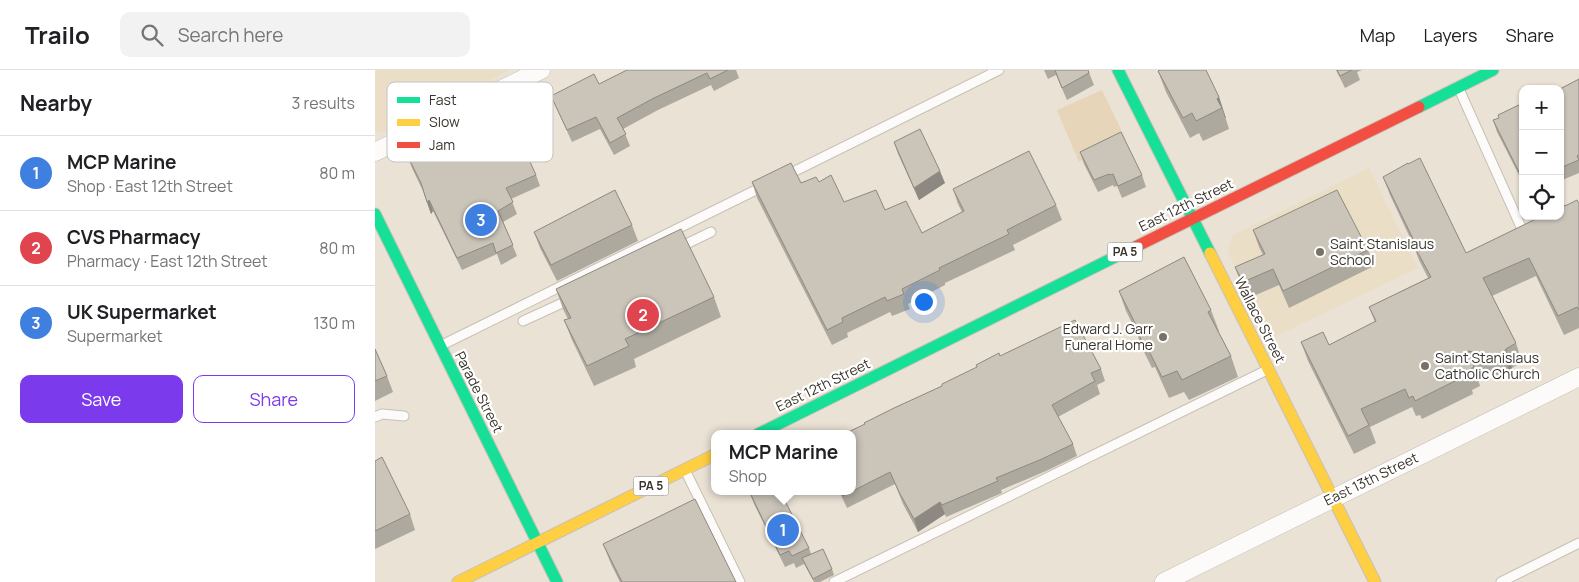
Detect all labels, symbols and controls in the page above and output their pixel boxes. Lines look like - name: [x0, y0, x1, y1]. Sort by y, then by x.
- search box: [120, 12, 470, 57]
- text: Trailo: [25, 18, 90, 51]
- icon: search: [138, 21, 166, 49]
- text: Search here: [178, 22, 283, 48]
- text: Map: [1360, 23, 1395, 47]
- text: Layers: [1423, 23, 1477, 47]
- text: Share: [1505, 23, 1554, 47]
- legend: [387, 82, 553, 162]
- map controls: [1519, 85, 1564, 220]
- button: +: [1519, 85, 1564, 130]
- text: Nearby: [20, 89, 92, 117]
- text: Fast: [429, 90, 457, 109]
- text: 3 results: [292, 92, 355, 114]
- text: Slow: [429, 112, 460, 131]
- button: −: [1519, 130, 1564, 175]
- text: Jam: [429, 135, 455, 154]
- text: MCP Marine: [67, 149, 176, 175]
- text: 1: [32, 162, 40, 184]
- text: 80 m: [319, 162, 355, 184]
- street label: East 12th Street: [1135, 173, 1236, 236]
- text: Shop · East 12th Street: [67, 175, 233, 197]
- button: locate: [1519, 175, 1564, 220]
- pin: 3: [465, 201, 497, 239]
- text: CVS Pharmacy: [67, 224, 201, 250]
- place label: Saint Stanislaus School: [1330, 234, 1434, 269]
- text: 2: [31, 237, 41, 259]
- text: 80 m: [319, 237, 355, 259]
- road number: PA 5: [1107, 242, 1143, 262]
- marker: Saint Stanislaus School: [1314, 246, 1326, 258]
- text: Pharmacy · East 12th Street: [67, 250, 268, 272]
- street label: Wallace Street: [1231, 273, 1290, 366]
- your location: [911, 289, 937, 315]
- pin: 2: [627, 296, 659, 334]
- text: UK Supermarket: [67, 299, 217, 325]
- text: 3: [31, 312, 41, 334]
- text: 130 m: [313, 312, 355, 334]
- place label: Edward J. Garr Funeral Home: [1063, 319, 1153, 354]
- text: Supermarket: [67, 325, 163, 347]
- marker: Edward J. Garr Funeral Home: [1157, 331, 1169, 343]
- street label: Parade Street: [451, 348, 508, 436]
- place label: Saint Stanislaus Catholic Church: [1435, 348, 1540, 383]
- street label: East 12th Street: [772, 353, 873, 416]
- marker: Saint Stanislaus Catholic Church: [1419, 360, 1431, 372]
- button: Save: [20, 375, 183, 423]
- button: Share: [193, 375, 355, 423]
- popup: [711, 430, 856, 495]
- text: MCP Marine: [729, 439, 838, 465]
- street label: East 13th Street: [1321, 447, 1421, 510]
- text: Shop: [729, 465, 767, 487]
- road number: PA 5: [633, 476, 669, 496]
- pin: 1: [767, 511, 799, 549]

